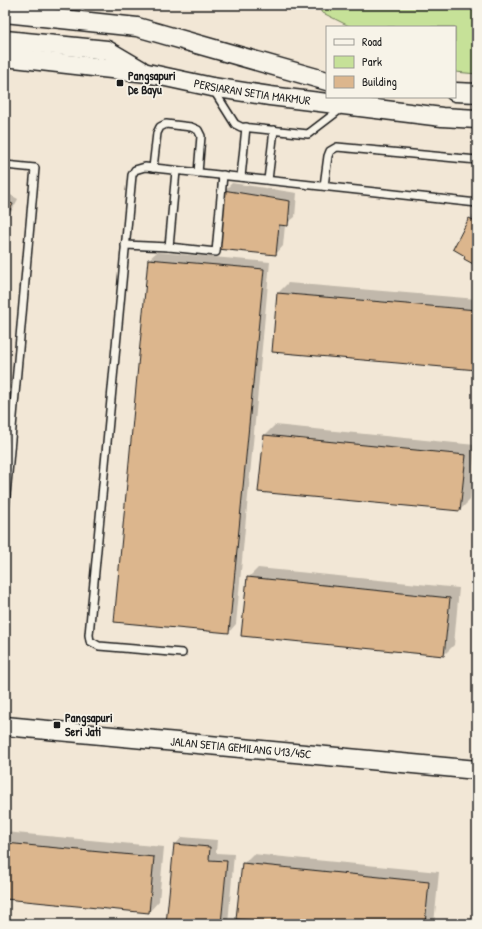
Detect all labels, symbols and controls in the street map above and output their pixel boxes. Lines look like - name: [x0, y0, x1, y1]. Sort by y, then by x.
- legend: [326, 26, 456, 98]
- text: Road: [362, 33, 382, 50]
- text: Park: [362, 53, 382, 70]
- place label: Pangsapuri De Bayu: [128, 67, 176, 99]
- text: Building: [362, 73, 397, 90]
- street label: PERSIARAN SETIA MAKMUR: [193, 74, 312, 109]
- marker: Pangsapuri De Bayu: [115, 78, 125, 88]
- place label: Pangsapuri Seri Jati: [65, 709, 113, 740]
- marker: Pangsapuri Seri Jati: [52, 720, 62, 730]
- street label: JALAN SETIA GEMILANG U13/45C: [170, 732, 313, 763]

